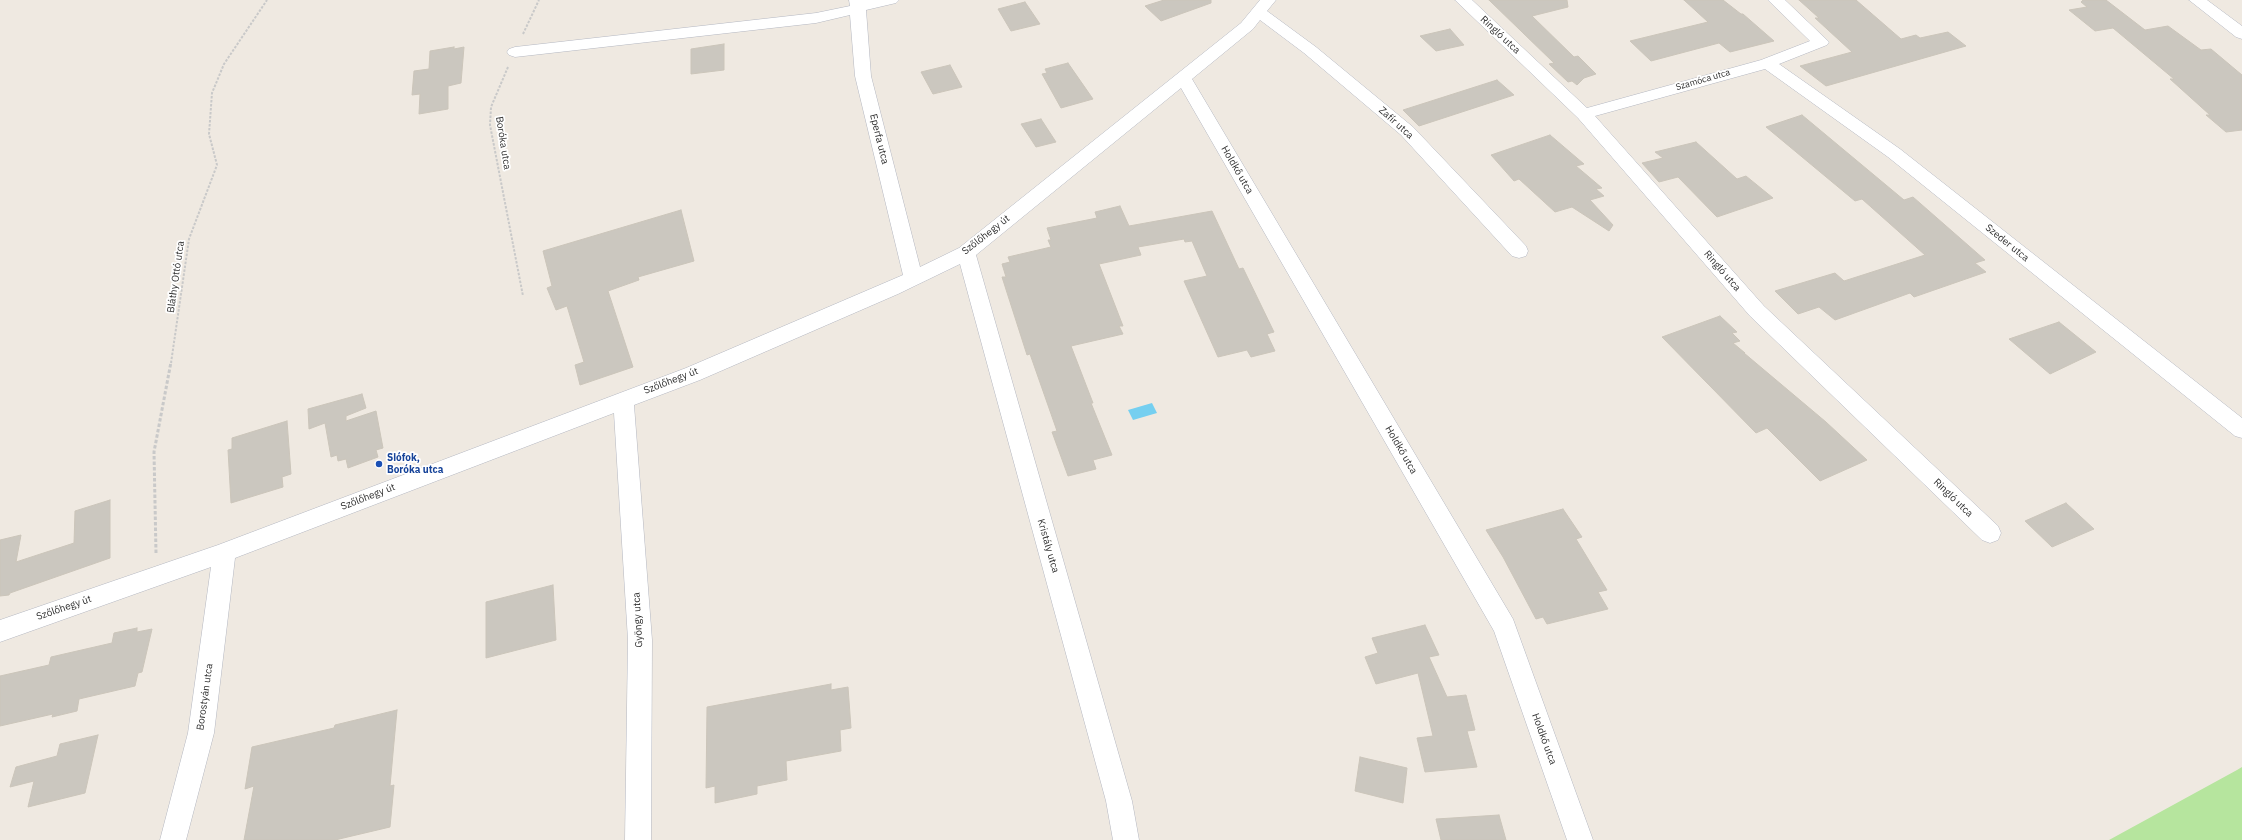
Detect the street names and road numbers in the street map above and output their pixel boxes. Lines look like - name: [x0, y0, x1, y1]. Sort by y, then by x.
- street label: Ringló utca: [1478, 14, 1522, 56]
- street label: Szamóca utca: [1675, 67, 1731, 93]
- street label: Zafír utca: [1376, 104, 1416, 142]
- street label: Eperfa utca: [867, 113, 891, 165]
- street label: Boróka utca: [493, 115, 513, 171]
- street label: Holdkő utca: [1218, 144, 1256, 196]
- street label: Szőlőhegy út: [960, 213, 1012, 257]
- street label: Szeder utca: [1983, 222, 2031, 264]
- street label: Bláthy Ottó utca: [165, 240, 187, 314]
- street label: Ringló utca: [1701, 248, 1743, 294]
- street label: Szőlőhegy út: [642, 365, 700, 397]
- street label: Holdkő utca: [1382, 424, 1420, 476]
- street label: Ringló utca: [1931, 476, 1975, 520]
- street label: Szőlőhegy út: [339, 481, 397, 513]
- street label: Kristály utca: [1035, 518, 1061, 574]
- street label: Gyöngy utca: [631, 592, 645, 648]
- street label: Szőlőhegy út: [35, 593, 93, 623]
- street label: Borostyán utca: [194, 663, 216, 731]
- street label: Holdkő utca: [1529, 712, 1559, 766]

